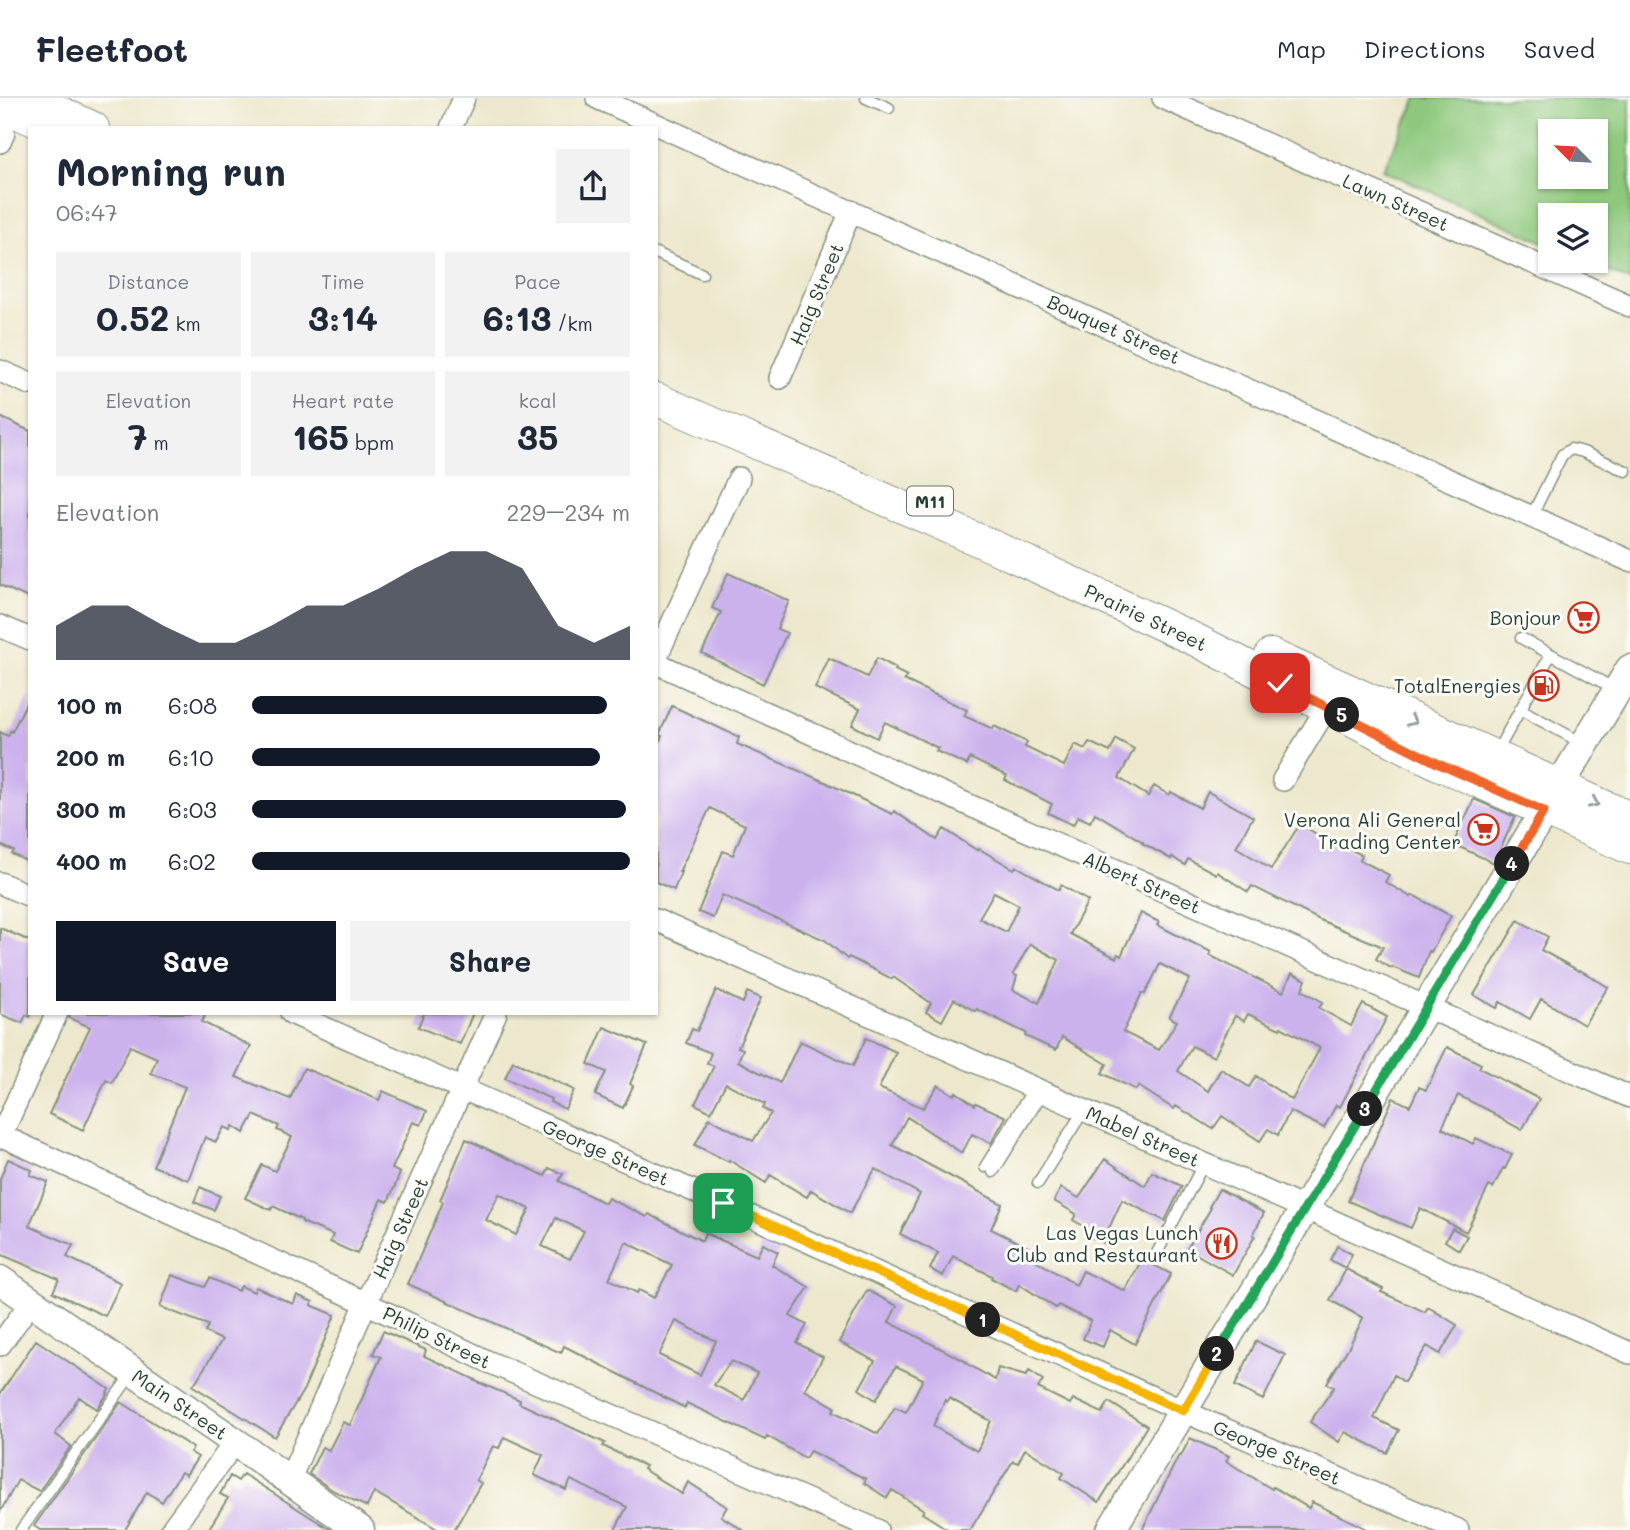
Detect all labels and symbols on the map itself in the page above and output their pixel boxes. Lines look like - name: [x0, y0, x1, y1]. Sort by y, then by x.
- north arrow: [1538, 119, 1608, 189]
- street label: Lawn Street: [1339, 167, 1453, 237]
- street label: Haig Street: [783, 239, 849, 349]
- street label: Bouquet Street: [1044, 289, 1184, 369]
- road number: M11: [907, 486, 953, 516]
- street label: Prairie Street: [1081, 578, 1211, 656]
- supermarket icon: Bonjour: [1567, 600, 1601, 634]
- place label: Bonjour: [1490, 605, 1561, 630]
- pin: [1250, 653, 1310, 713]
- fuel station icon: TotalEnergies: [1527, 668, 1561, 702]
- place label: TotalEnergies: [1394, 673, 1521, 698]
- pin: 5: [1324, 698, 1360, 732]
- one-way arrow: [1405, 712, 1418, 726]
- one-way arrow: [1587, 794, 1599, 808]
- place label: Verona Ali General Trading Center: [1284, 807, 1461, 854]
- supermarket icon: Verona Ali General Trading Center: [1467, 813, 1501, 847]
- street label: Albert Street: [1079, 845, 1205, 919]
- pin: 4: [1494, 846, 1530, 882]
- pin: 3: [1348, 1091, 1382, 1126]
- street label: Mabel Street: [1082, 1100, 1204, 1172]
- street label: George Street: [539, 1113, 673, 1191]
- street label: Haig Street: [366, 1173, 434, 1283]
- pin: [693, 1173, 753, 1233]
- place label: Las Vegas Lunch Club and Restaurant: [1007, 1220, 1198, 1267]
- restaurant icon: Las Vegas Lunch Club and Restaurant: [1204, 1226, 1238, 1260]
- street label: Philip Street: [379, 1300, 495, 1374]
- pin: 1: [965, 1302, 1000, 1338]
- pin: 2: [1200, 1336, 1234, 1372]
- street label: Main Street: [127, 1363, 233, 1445]
- street label: George Street: [1210, 1414, 1344, 1490]

